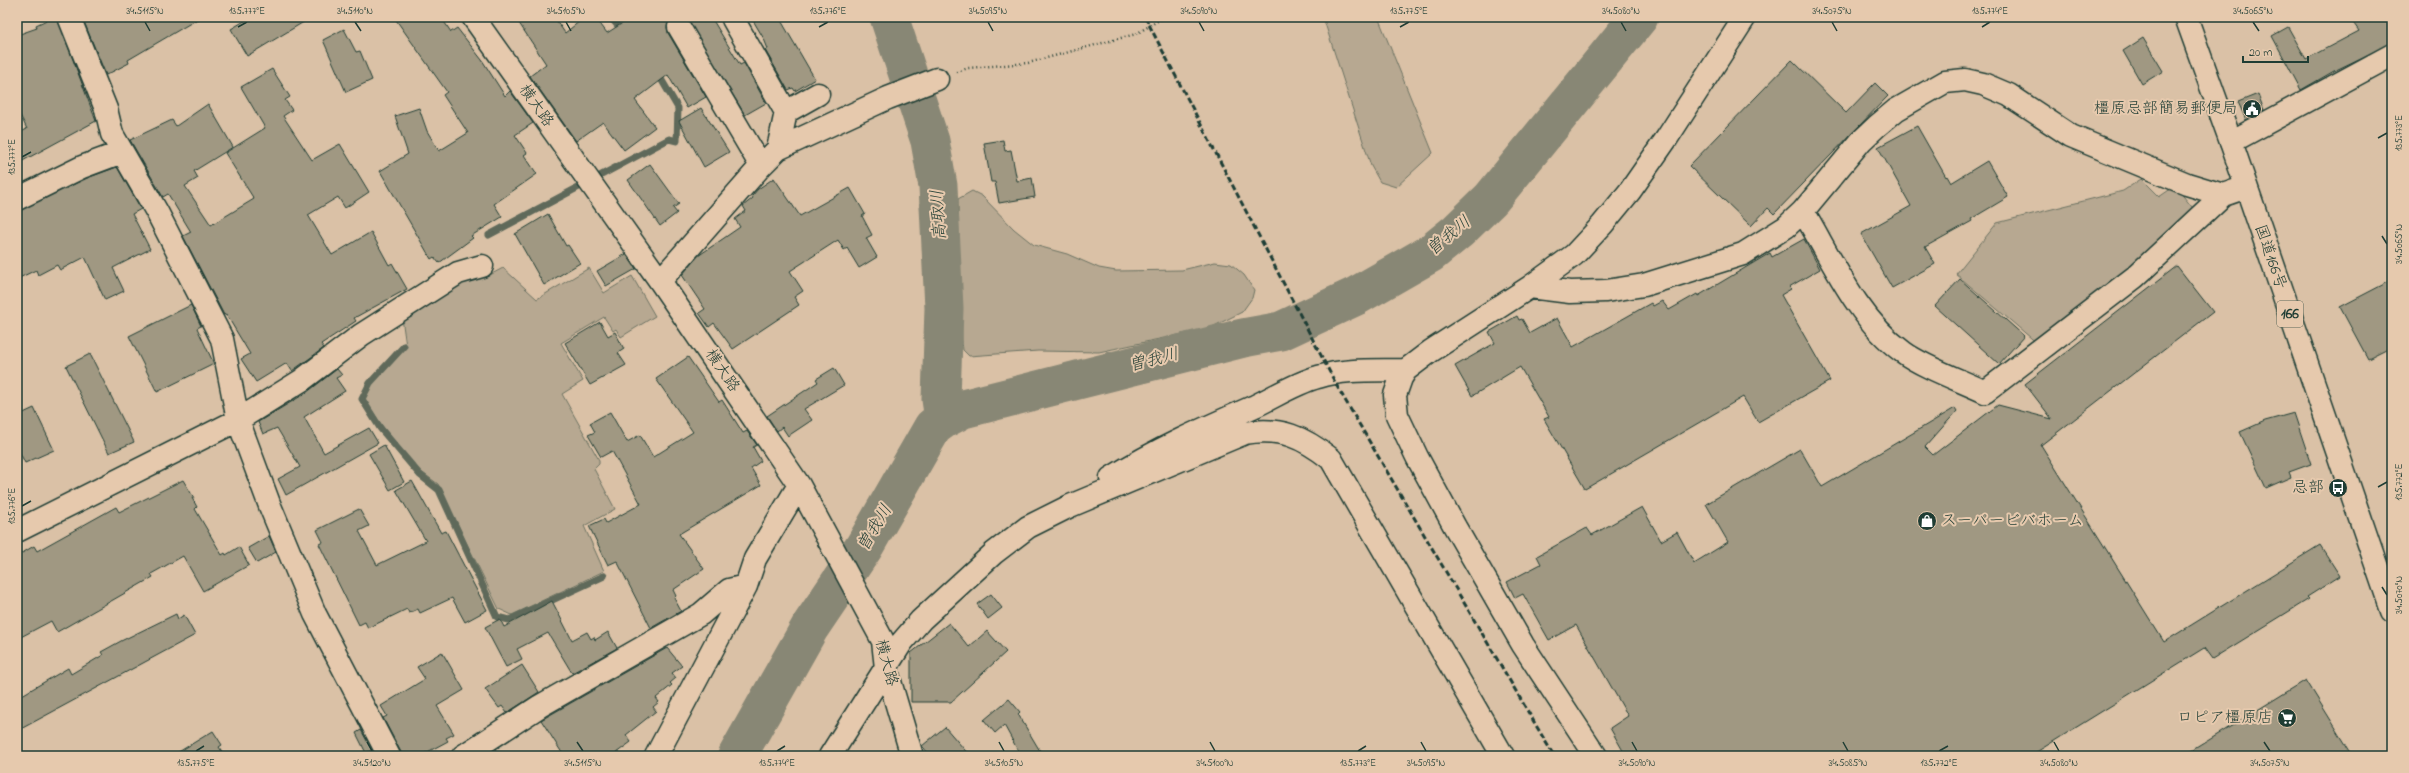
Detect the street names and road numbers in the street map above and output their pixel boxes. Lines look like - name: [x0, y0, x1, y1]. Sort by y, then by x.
- street label: 横大路: [512, 79, 560, 133]
- street label: 国道166号: [2248, 221, 2292, 293]
- road number: 166: [2277, 301, 2303, 327]
- street label: 横大路: [699, 344, 745, 398]
- street label: 横大路: [868, 637, 904, 689]

